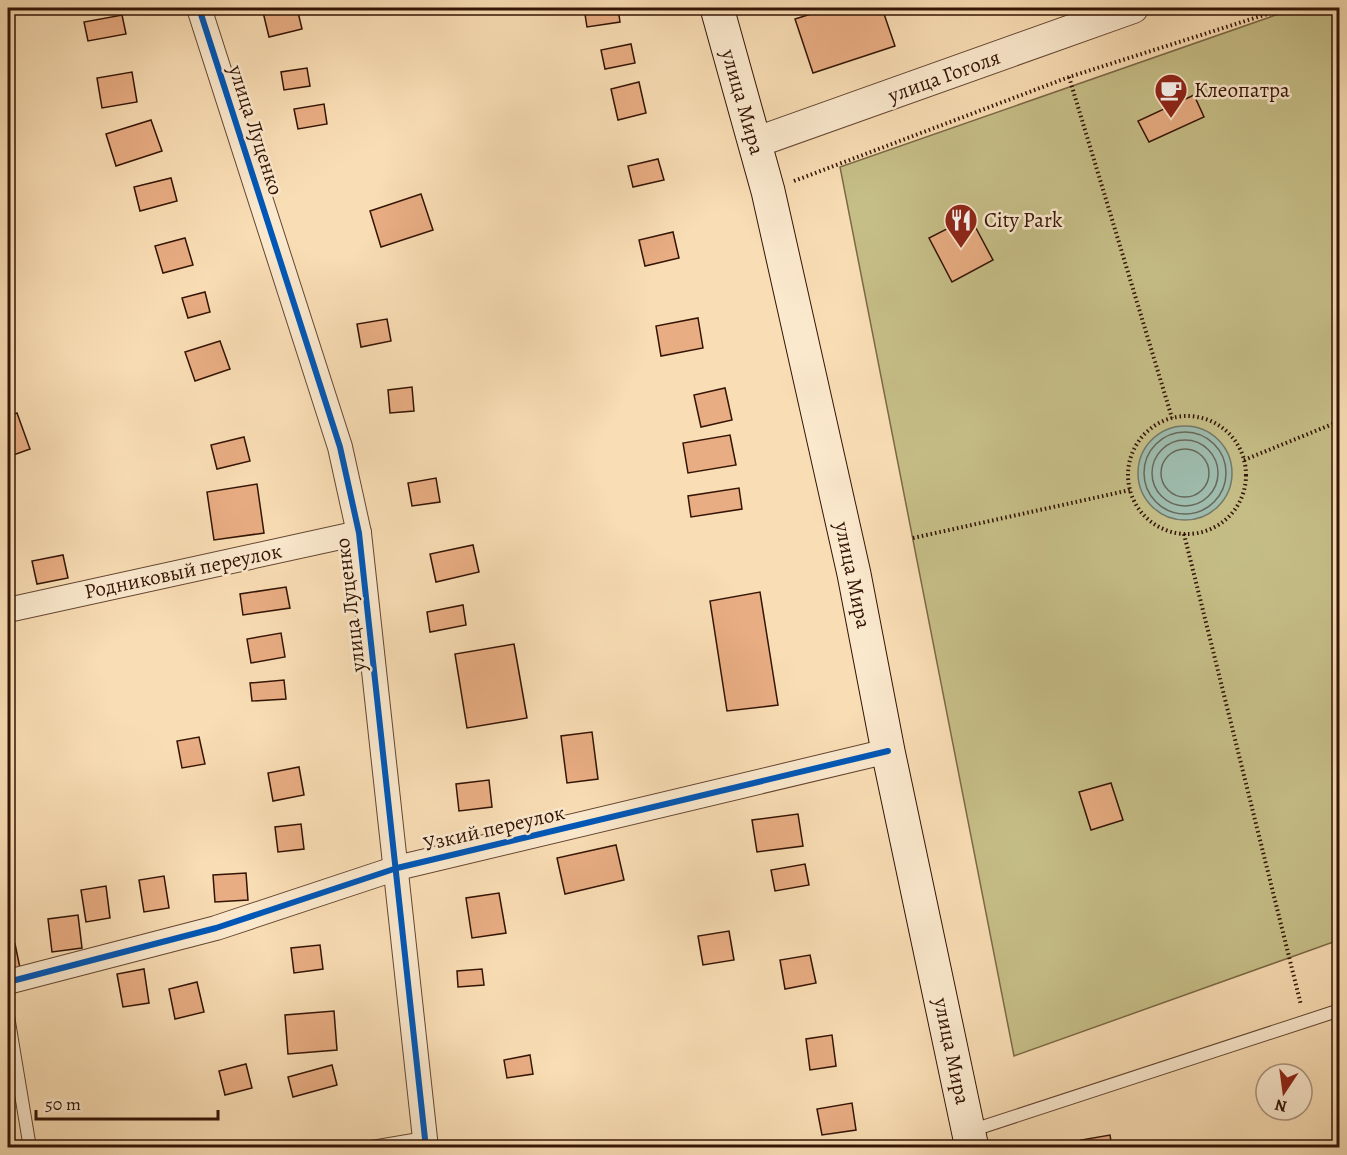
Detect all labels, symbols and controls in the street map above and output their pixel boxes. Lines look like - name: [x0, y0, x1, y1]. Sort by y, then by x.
- street label: улица Гоголя: [883, 43, 1004, 110]
- street label: улица Мира: [714, 45, 771, 158]
- street label: улица Луценко: [222, 61, 290, 198]
- cafe icon: Клеопатра: [1153, 72, 1189, 119]
- place label: Клеопатра: [1194, 76, 1290, 104]
- restaurant icon: City Park: [943, 202, 979, 249]
- place label: City Park: [984, 206, 1063, 234]
- street label: улица Мира: [828, 518, 878, 631]
- street label: Родниковый переулок: [82, 536, 284, 606]
- street label: улица Луценко: [328, 536, 372, 675]
- street label: Узкий переулок: [420, 798, 568, 858]
- street label: улица Мира: [927, 994, 977, 1107]
- north arrow: [1254, 1062, 1314, 1122]
- scale bar: [36, 1083, 218, 1121]
- text: 50 m: [45, 1092, 81, 1116]
- text: N: [1272, 1094, 1289, 1118]

